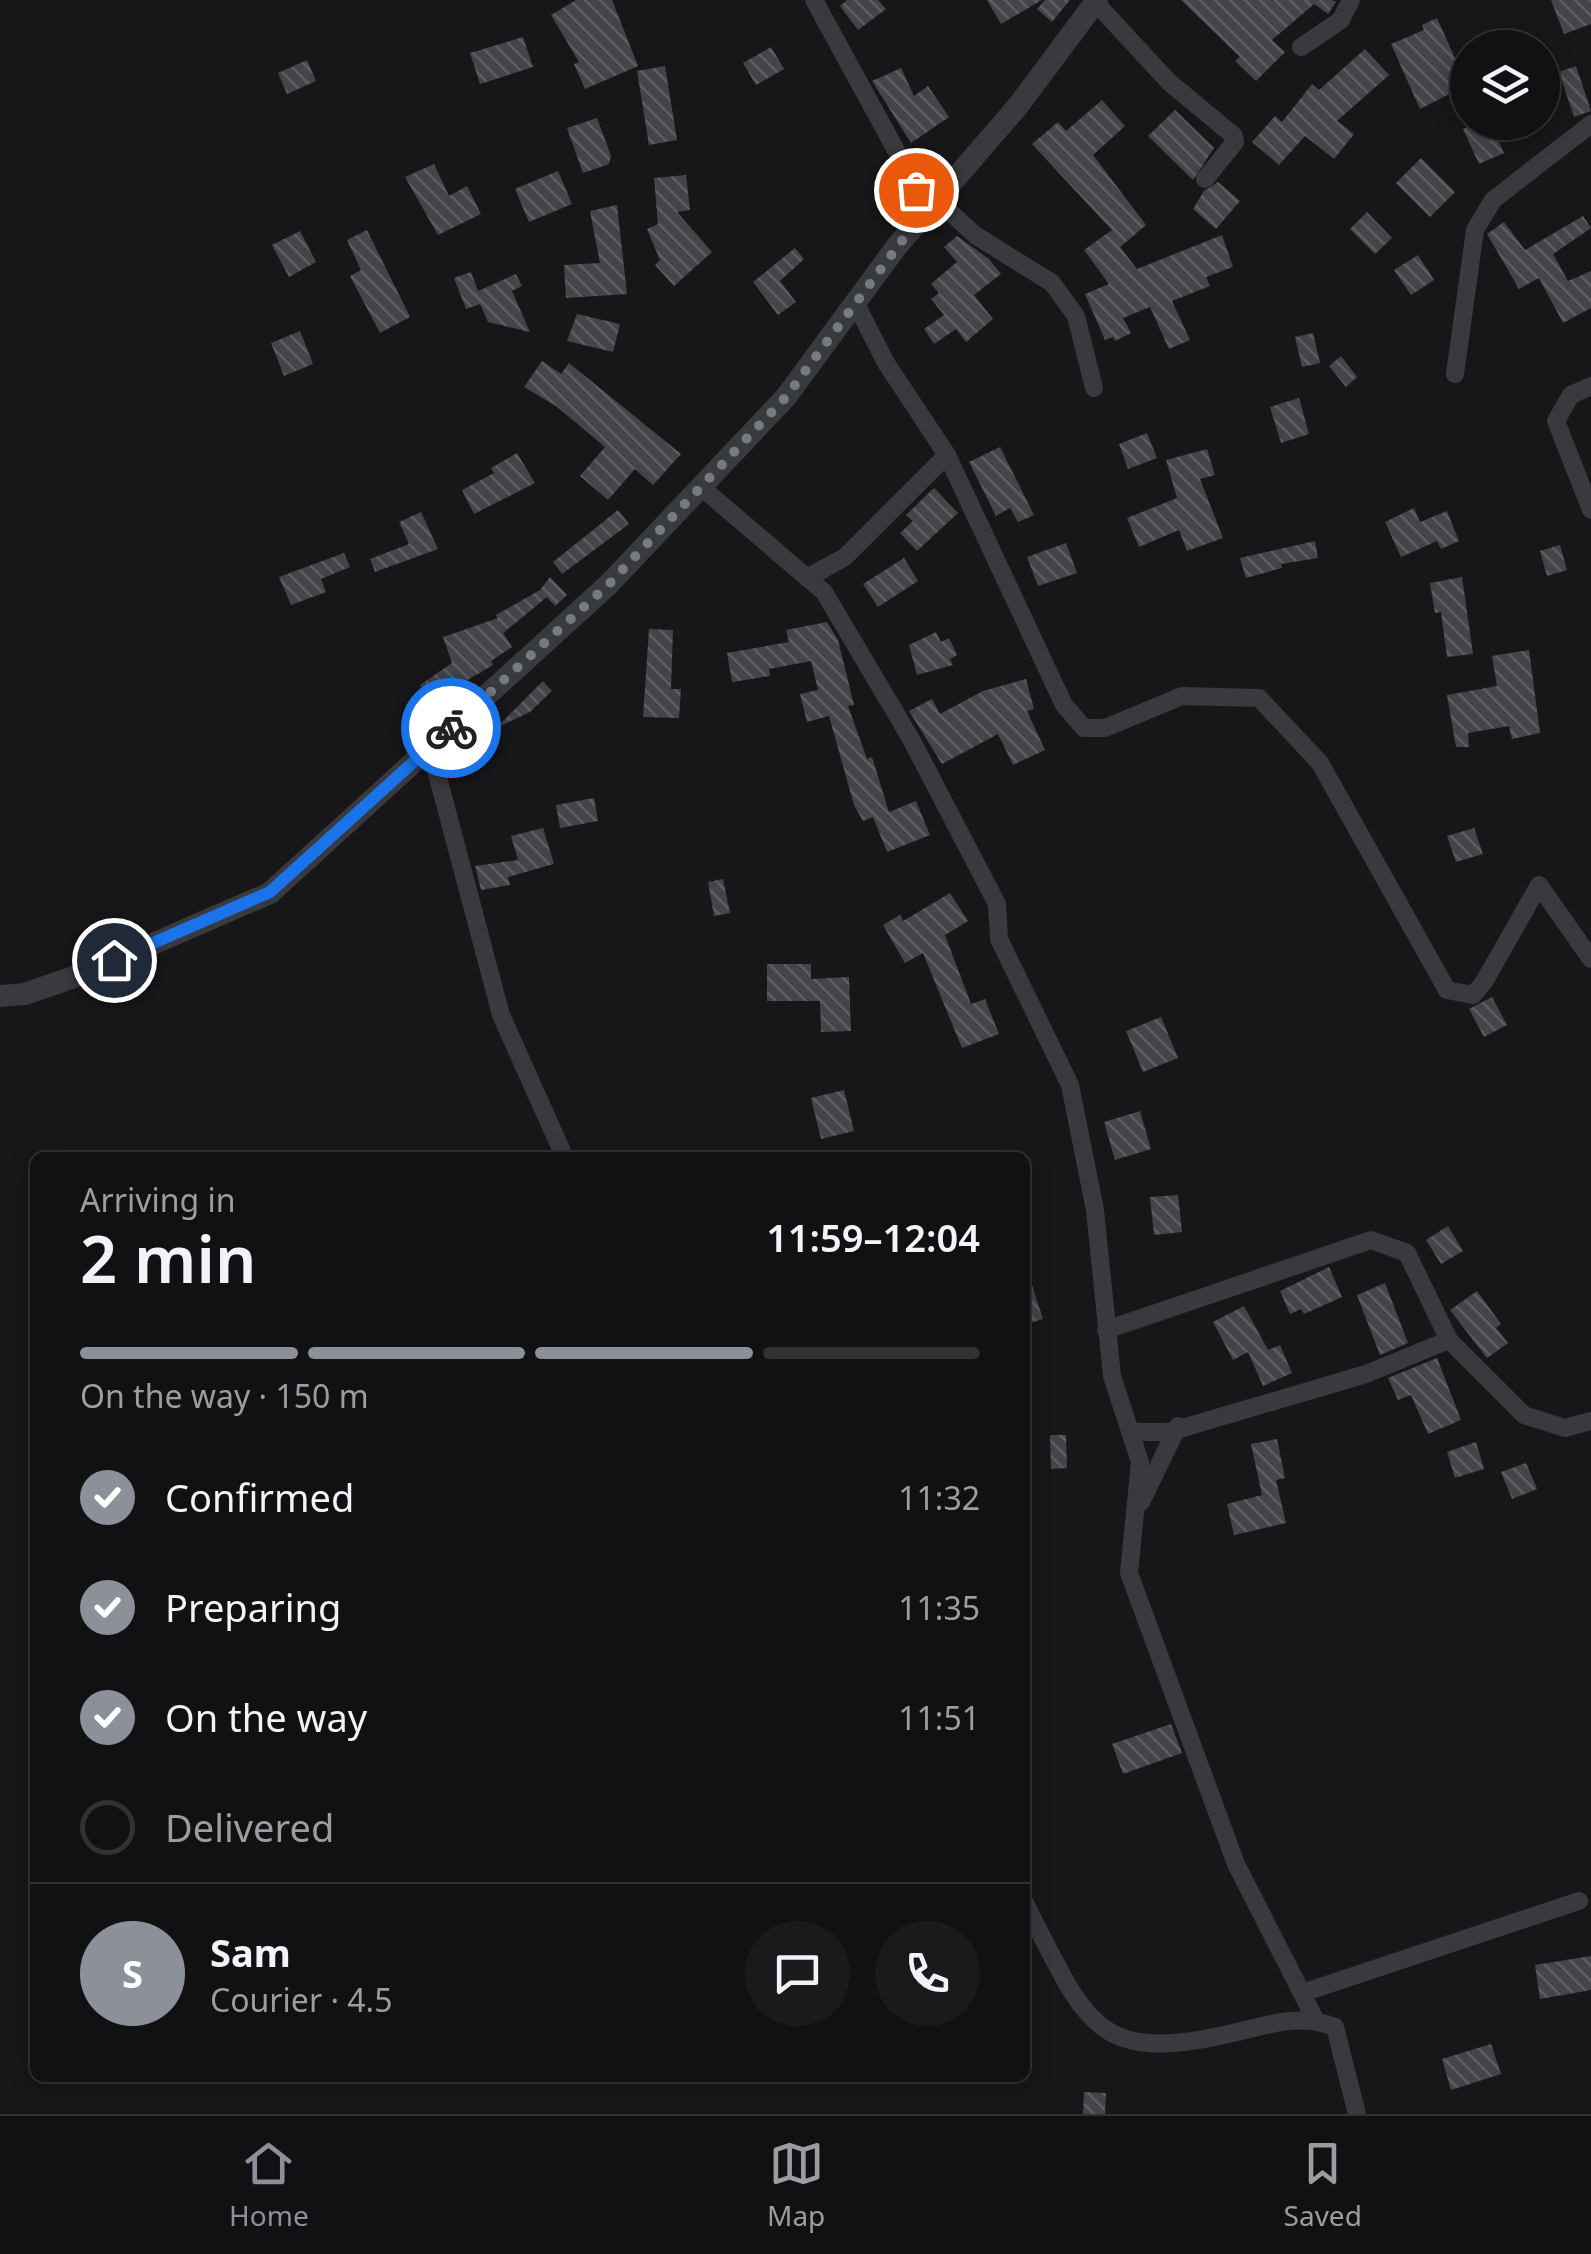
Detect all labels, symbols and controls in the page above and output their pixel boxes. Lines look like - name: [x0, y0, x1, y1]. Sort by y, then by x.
- map controls: [1450, 30, 1560, 140]
- button: layers: [1450, 30, 1560, 140]
- pin: [874, 148, 959, 233]
- icon: bag: [889, 163, 944, 218]
- courier: [401, 678, 501, 778]
- icon: bike: [424, 701, 479, 756]
- pin: [72, 918, 157, 1003]
- icon: home: [87, 933, 142, 988]
- text: Arriving in: [80, 1178, 235, 1221]
- text: 11:59–12:04: [766, 1211, 980, 1263]
- text: 2 min: [80, 1214, 256, 1302]
- text: On the way · 150 m: [80, 1374, 369, 1417]
- icon: check: [80, 1470, 135, 1525]
- text: Confirmed: [165, 1471, 354, 1523]
- text: 11:32: [898, 1476, 980, 1519]
- icon: check: [80, 1580, 135, 1635]
- text: Preparing: [165, 1581, 341, 1633]
- text: 11:35: [898, 1586, 980, 1629]
- icon: check: [80, 1690, 135, 1745]
- text: On the way: [165, 1691, 367, 1743]
- text: 11:51: [898, 1696, 980, 1739]
- text: Delivered: [165, 1801, 334, 1853]
- button: chat: [745, 1921, 850, 2026]
- button: phone: [875, 1921, 980, 2026]
- text: Sam: [210, 1926, 291, 1978]
- text: S: [122, 1947, 143, 1999]
- text: Courier · 4.5: [210, 1978, 393, 2021]
- tab: Home: [229, 2136, 309, 2234]
- tab: Map: [767, 2136, 825, 2234]
- tab: Saved: [1284, 2136, 1362, 2234]

